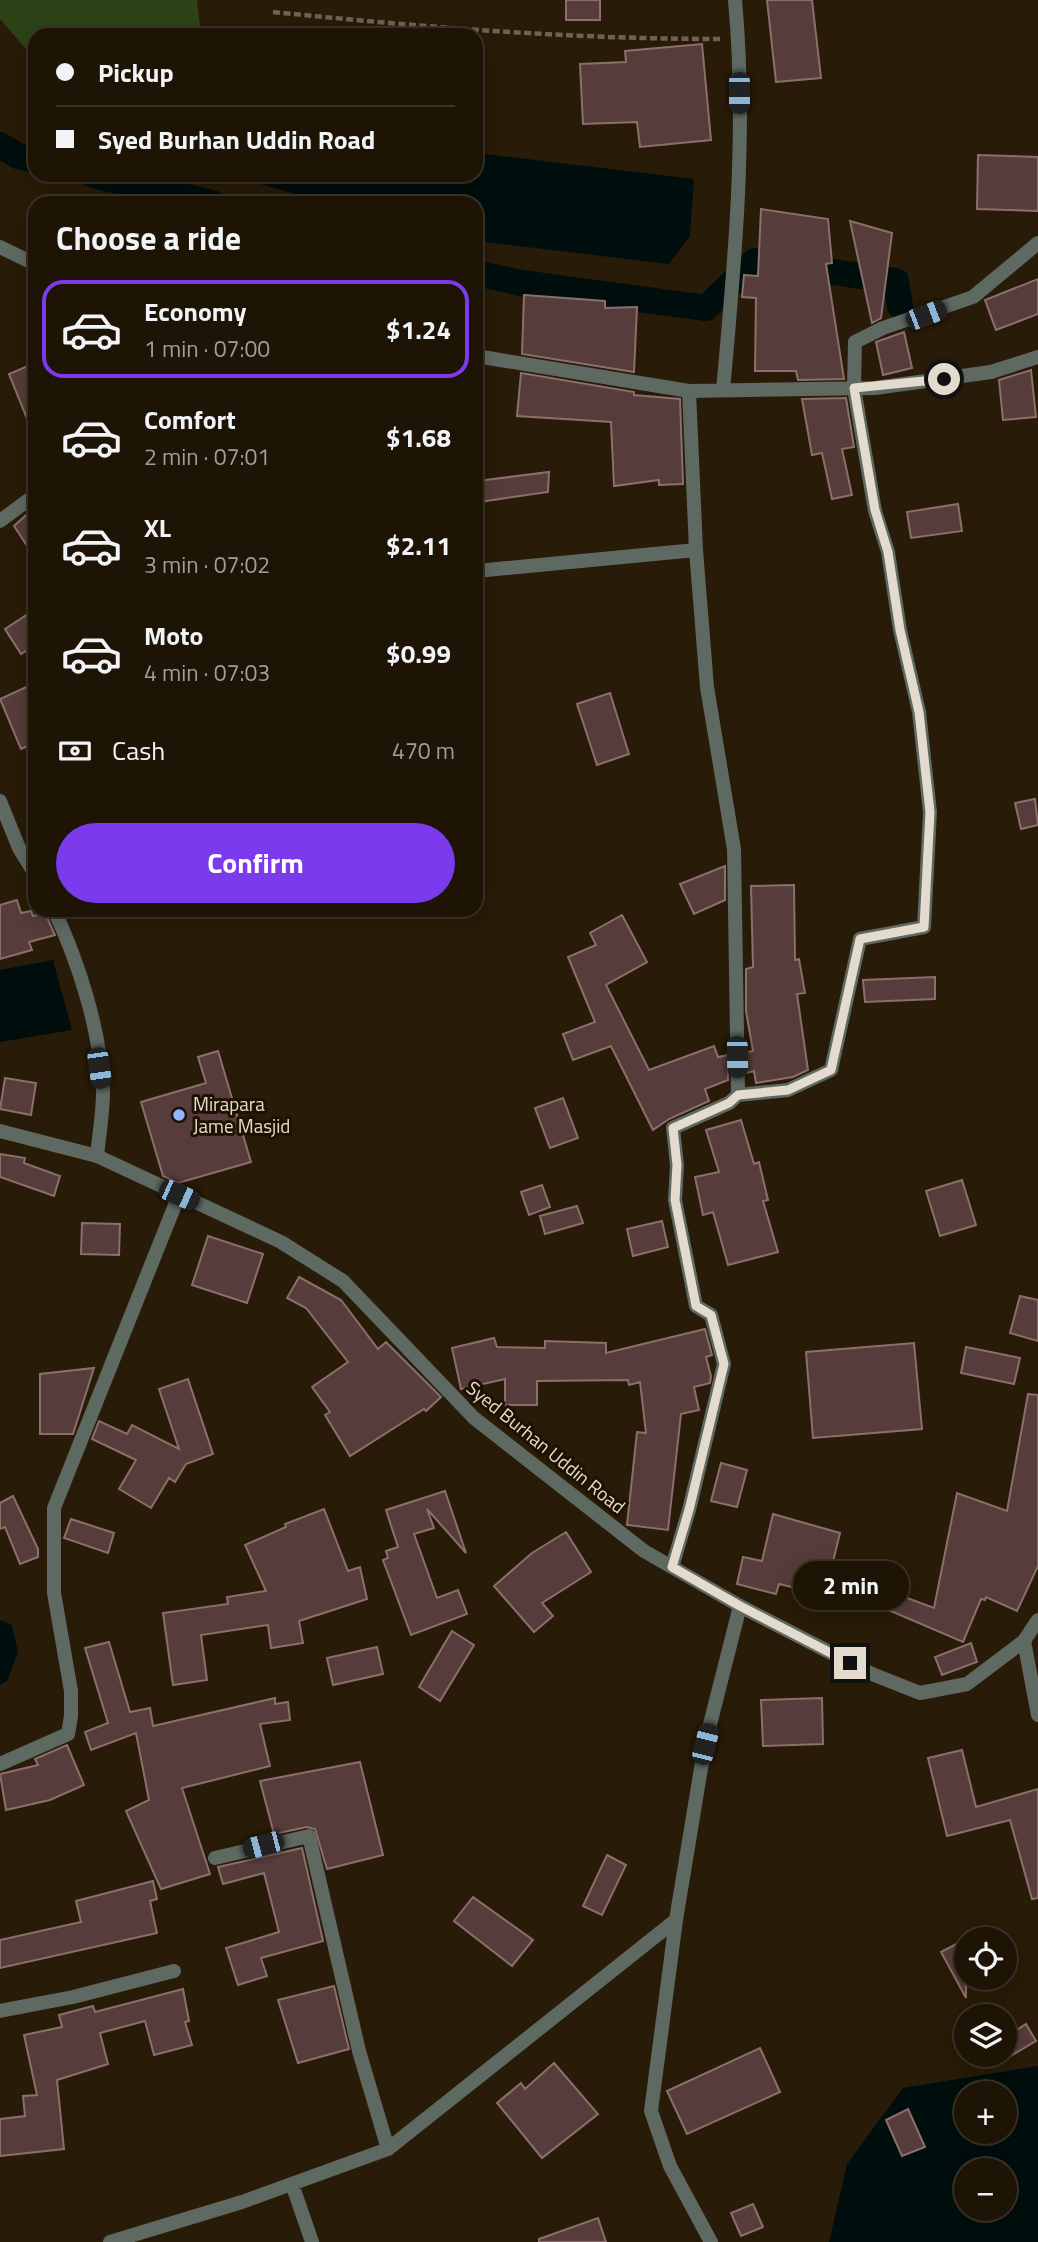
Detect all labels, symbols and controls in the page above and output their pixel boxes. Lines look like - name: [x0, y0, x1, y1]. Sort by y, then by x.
- text: Pickup: [98, 53, 174, 92]
- car: [729, 72, 750, 114]
- text: Syed Burhan Uddin Road: [98, 120, 375, 159]
- text: Choose a ride: [56, 214, 241, 262]
- text: Economy: [144, 292, 246, 331]
- icon: car: [60, 298, 123, 361]
- car: [903, 298, 950, 332]
- text: $1.24: [386, 310, 451, 349]
- text: 1 min · 07:00: [144, 331, 270, 366]
- route start: [928, 363, 960, 395]
- text: Comfort: [144, 400, 236, 439]
- icon: car: [60, 406, 123, 469]
- text: $1.68: [386, 418, 451, 457]
- text: 2 min · 07:01: [144, 439, 270, 474]
- text: XL: [144, 508, 171, 547]
- icon: car: [60, 514, 123, 577]
- text: $2.11: [386, 526, 451, 565]
- text: 3 min · 07:02: [144, 547, 270, 582]
- text: Moto: [144, 616, 203, 655]
- icon: car: [60, 622, 123, 685]
- text: $0.99: [386, 634, 451, 673]
- text: 4 min · 07:03: [144, 655, 270, 690]
- text: Cash: [112, 731, 165, 770]
- icon: cash: [56, 732, 94, 770]
- text: 470 m: [392, 733, 455, 768]
- button: Confirm: [56, 823, 455, 903]
- car: [727, 1036, 748, 1078]
- car: [86, 1046, 113, 1090]
- place label: Mirapara Jame Masjid: [193, 1089, 290, 1140]
- marker: Mirapara Jame Masjid: [171, 1107, 187, 1123]
- car: [156, 1177, 203, 1213]
- street label: Syed Burhan Uddin Road: [461, 1373, 632, 1520]
- callout: 2 min: [792, 1562, 908, 1610]
- text: 2 min: [823, 1568, 879, 1603]
- route end: [834, 1647, 866, 1679]
- car: [690, 1721, 721, 1767]
- car: [240, 1829, 287, 1861]
- map controls: [954, 1927, 1017, 2221]
- button: locate: [954, 1927, 1017, 1990]
- button: layers: [954, 2004, 1017, 2067]
- button: +: [954, 2081, 1017, 2144]
- button: −: [954, 2158, 1017, 2221]

